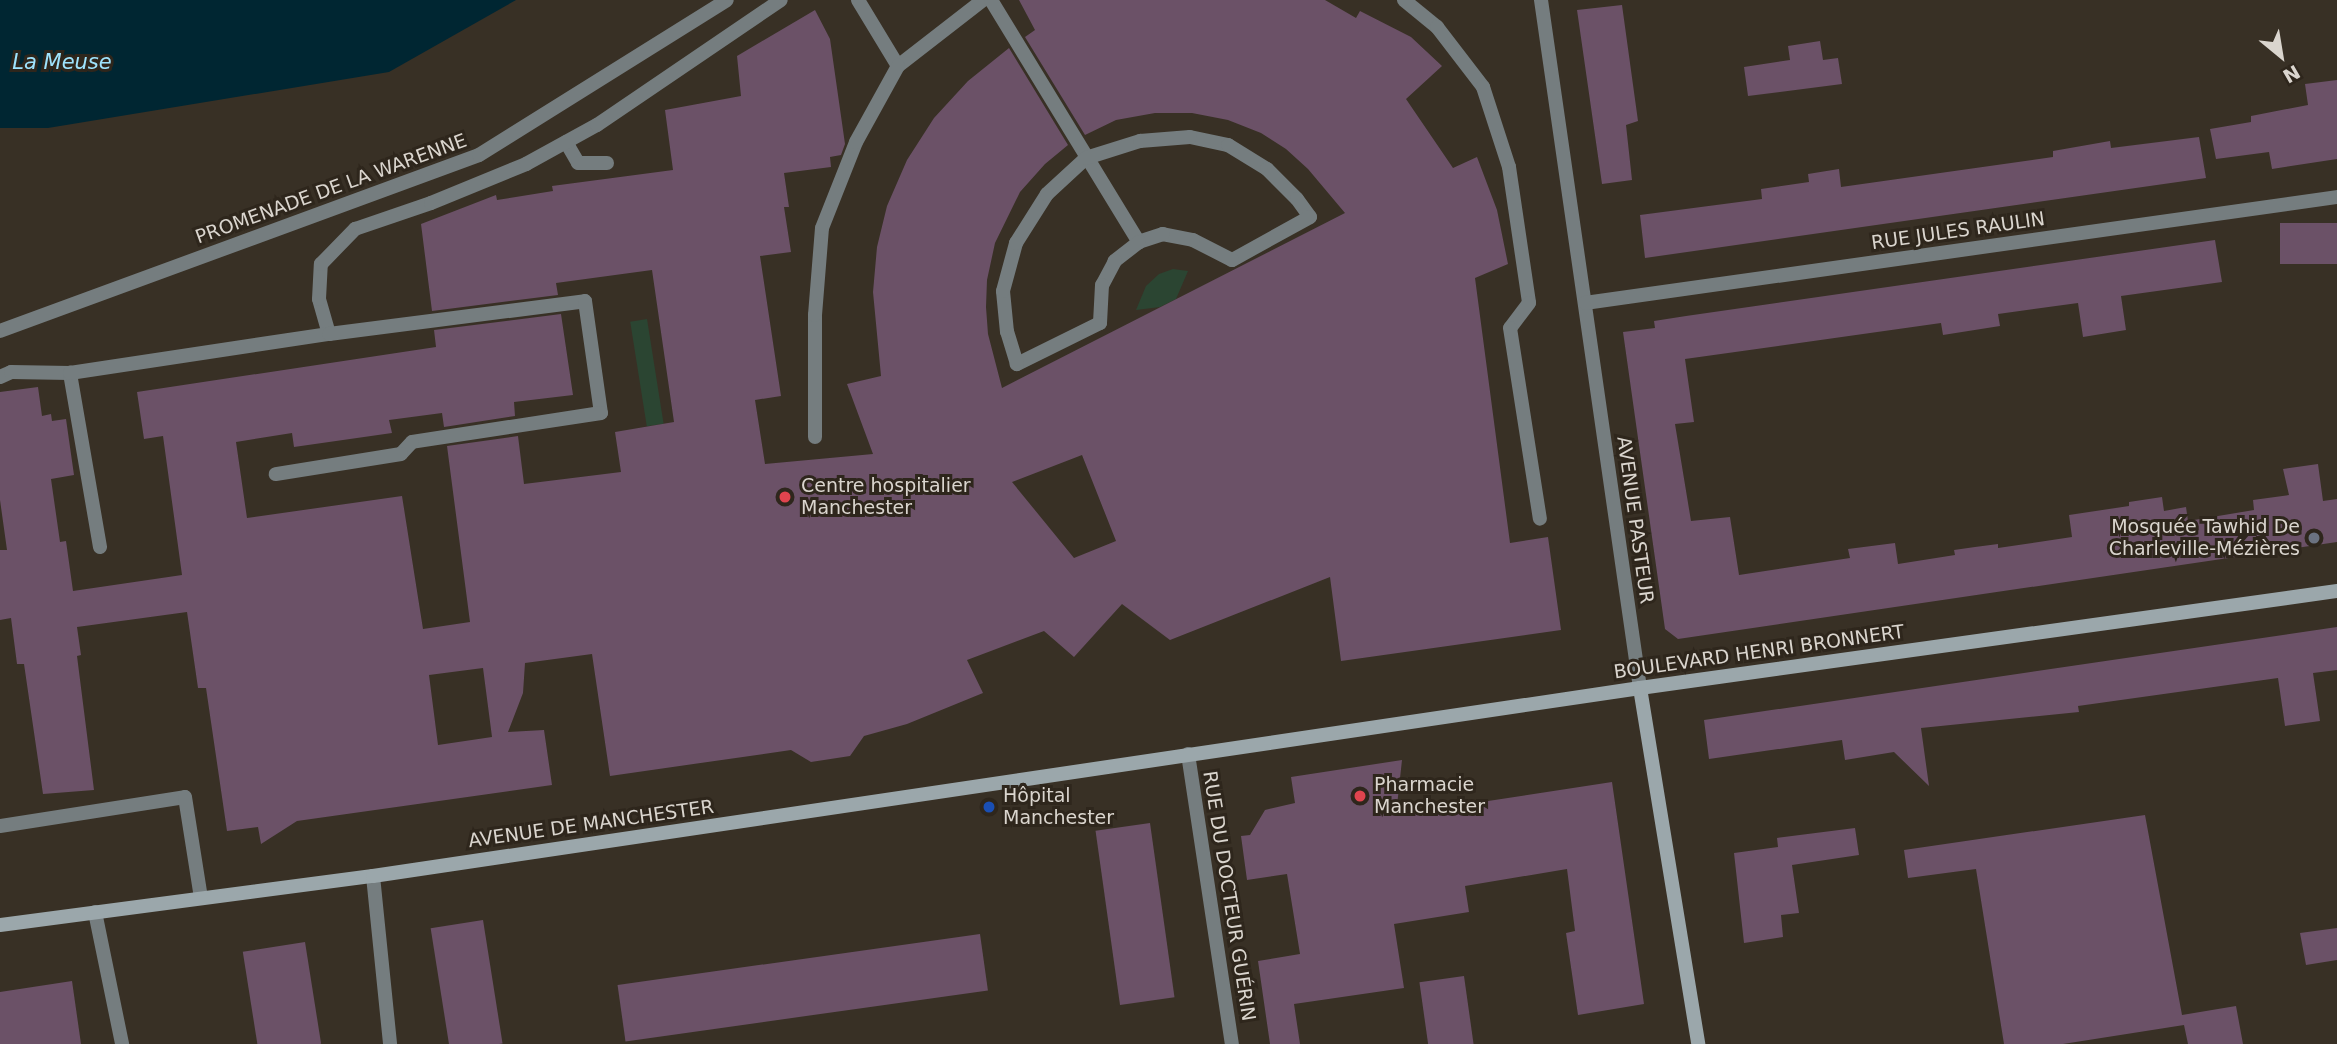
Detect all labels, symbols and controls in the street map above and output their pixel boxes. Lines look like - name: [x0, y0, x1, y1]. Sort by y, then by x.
- north arrow: [2246, 21, 2316, 91]
- water label: La Meuse: [12, 49, 112, 75]
- text: N: [2279, 61, 2304, 88]
- street label: PROMENADE DE LA WARENNE: [192, 129, 470, 249]
- street label: RUE JULES RAULIN: [1870, 208, 2046, 254]
- street label: AVENUE PASTEUR: [1612, 435, 1658, 605]
- place label: Centre hospitalier Manchester: [801, 475, 971, 519]
- marker: Centre hospitalier Manchester: [775, 487, 795, 507]
- place label: Mosquée Tawhid De Charleville-Mézières: [2109, 516, 2300, 560]
- marker: Mosquée Tawhid De Charleville-Mézières: [2306, 530, 2322, 546]
- street label: BOULEVARD HENRI BRONNERT: [1612, 620, 1906, 684]
- street label: RUE DU DOCTEUR GUÉRIN: [1198, 769, 1260, 1023]
- place label: Pharmacie Manchester: [1374, 774, 1485, 818]
- place label: Hôpital Manchester: [1003, 785, 1114, 829]
- marker: Pharmacie Manchester: [1352, 788, 1368, 804]
- street label: AVENUE DE MANCHESTER: [467, 795, 715, 853]
- marker: Hôpital Manchester: [981, 799, 997, 815]

